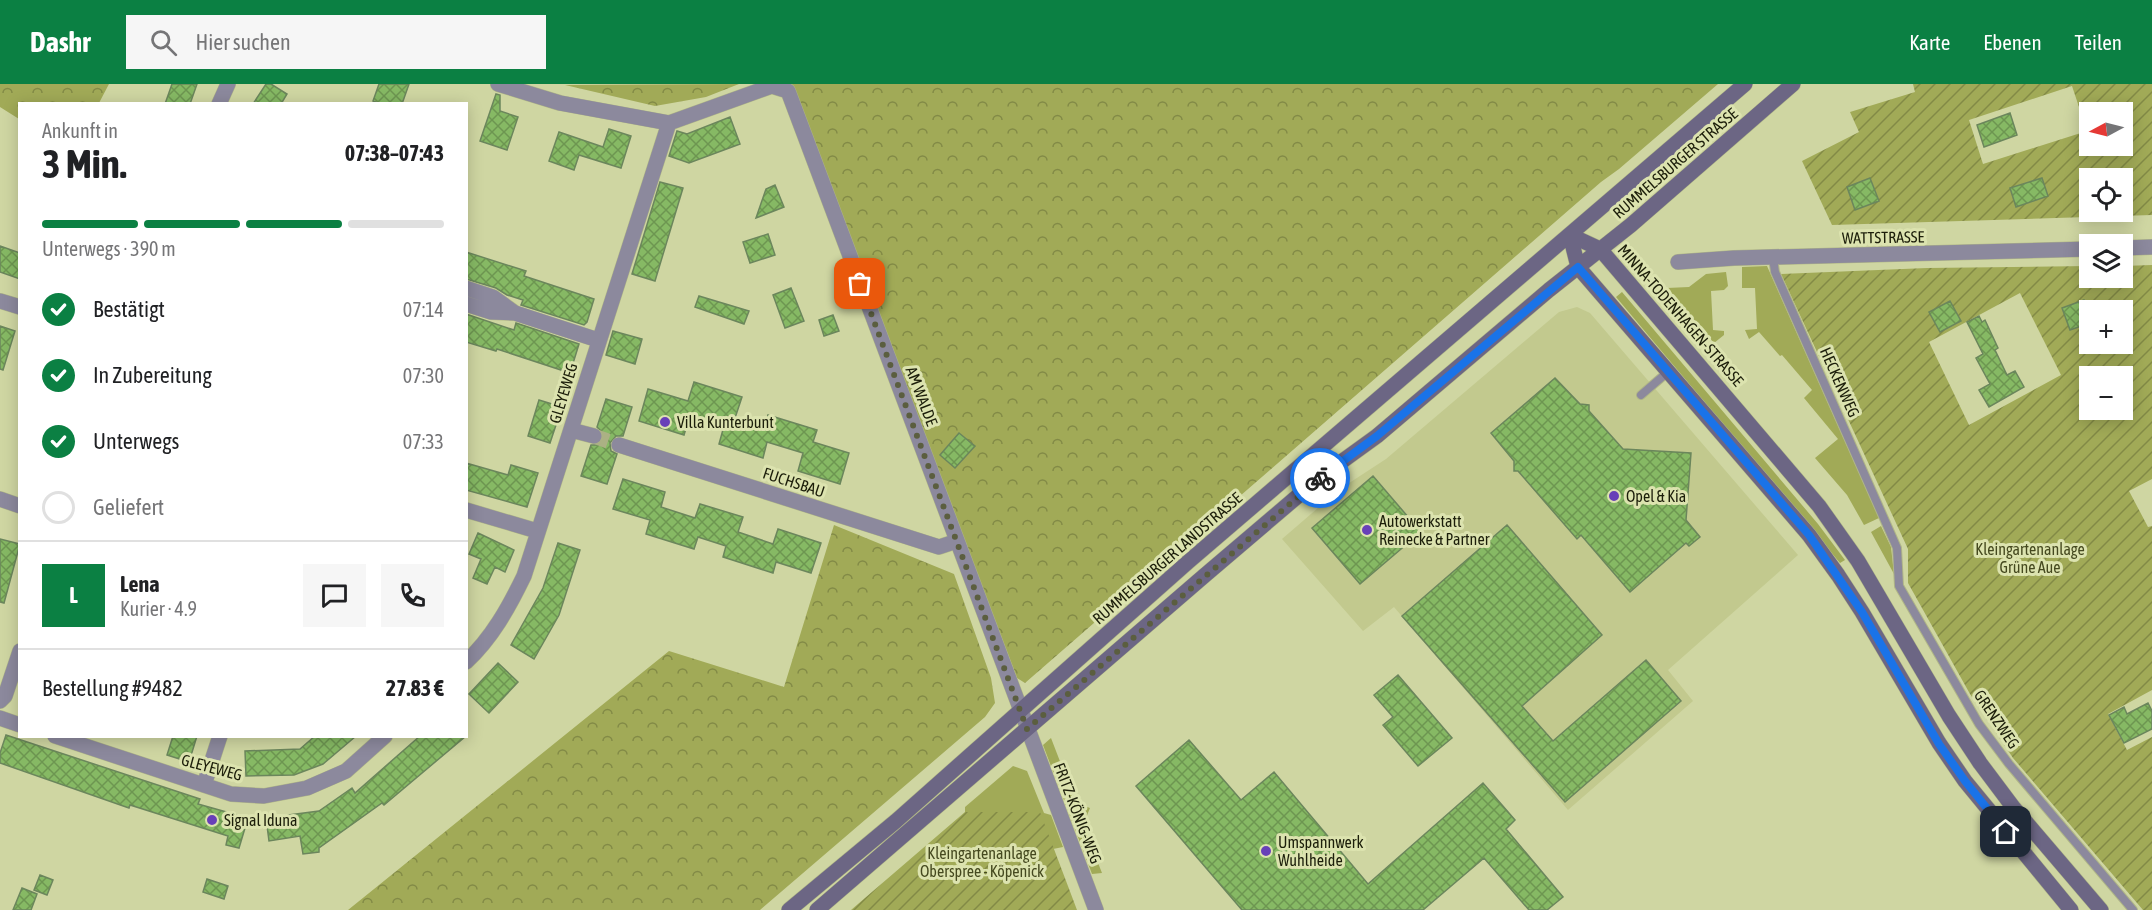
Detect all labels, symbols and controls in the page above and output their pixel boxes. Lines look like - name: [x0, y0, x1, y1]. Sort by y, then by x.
- search box: [126, 15, 546, 69]
- text: Dashr: [30, 26, 90, 58]
- icon: search: [147, 26, 180, 59]
- text: Hier suchen: [195, 29, 291, 55]
- text: Karte: [1909, 30, 1950, 54]
- text: Ebenen: [1983, 30, 2042, 54]
- text: Teilen: [2075, 30, 2122, 54]
- north arrow: [2079, 102, 2133, 156]
- map controls: [2079, 102, 2133, 420]
- street label: RUMMELSBURGER STRASSE: [1609, 104, 1741, 222]
- text: Ankunft in: [42, 119, 118, 142]
- text: 07:38–07:43: [345, 140, 444, 166]
- text: 3 Min.: [42, 142, 127, 186]
- button: locate: [2079, 168, 2133, 222]
- street label: WATTSTRASSE: [1842, 227, 1925, 247]
- button: layers: [2079, 234, 2133, 288]
- text: Unterwegs · 390 m: [42, 237, 176, 260]
- street label: MINNA-TODENHAGEN-STRASSE: [1615, 241, 1748, 390]
- pin: [834, 258, 885, 309]
- icon: bag: [843, 267, 876, 300]
- icon: check: [42, 293, 75, 326]
- text: Bestätigt: [93, 296, 165, 322]
- text: 07:14: [403, 298, 444, 321]
- button: +: [2079, 300, 2133, 354]
- street label: HECKENWEG: [1817, 344, 1863, 420]
- icon: check: [42, 359, 75, 392]
- street label: GLEYEWEG: [545, 361, 581, 425]
- text: In Zubereitung: [93, 362, 212, 388]
- text: 07:30: [403, 364, 444, 387]
- street label: AM WALDE: [903, 364, 942, 428]
- button: −: [2079, 366, 2133, 420]
- place label: Villa Kunterbunt: [677, 413, 774, 431]
- marker: Villa Kunterbunt: [658, 415, 672, 429]
- icon: check: [42, 425, 75, 458]
- text: Unterwegs: [93, 428, 179, 454]
- text: 07:33: [403, 430, 444, 453]
- courier: [1290, 448, 1350, 508]
- icon: bike: [1304, 462, 1337, 495]
- street label: FUCHSBAU: [761, 464, 827, 500]
- place label: Opel & Kia: [1626, 487, 1686, 506]
- street label: RUMMELSBURGER LANDSTRASSE: [1089, 488, 1245, 628]
- marker: Opel & Kia: [1607, 489, 1621, 503]
- text: Geliefert: [93, 494, 164, 520]
- place label: Autowerkstatt Reinecke & Partner: [1379, 512, 1490, 548]
- marker: Autowerkstatt Reinecke & Partner: [1360, 523, 1374, 537]
- park label: Kleingartenanlage Grüne Aue: [1975, 540, 2085, 576]
- button: chat: [303, 564, 366, 627]
- button: phone: [381, 564, 444, 627]
- text: Lena: [120, 571, 159, 597]
- text: L: [69, 582, 78, 608]
- text: Kurier · 4.9: [120, 597, 197, 620]
- text: Bestellung #9482: [42, 675, 183, 701]
- text: 27.83 €: [386, 675, 444, 701]
- street label: GRENZWEG: [1971, 686, 2023, 752]
- street label: GLEYEWEG: [180, 750, 244, 784]
- street label: FRITZ-KÖNIG-WEG: [1051, 760, 1105, 866]
- pin: [1980, 806, 2031, 857]
- place label: Signal Iduna: [224, 811, 298, 830]
- marker: Signal Iduna: [205, 813, 219, 827]
- icon: home: [1989, 815, 2022, 848]
- place label: Umspannwerk Wuhlheide: [1278, 833, 1364, 869]
- park label: Kleingartenanlage Oberspree - Köpenick: [920, 844, 1044, 881]
- marker: Umspannwerk Wuhlheide: [1259, 844, 1273, 858]

